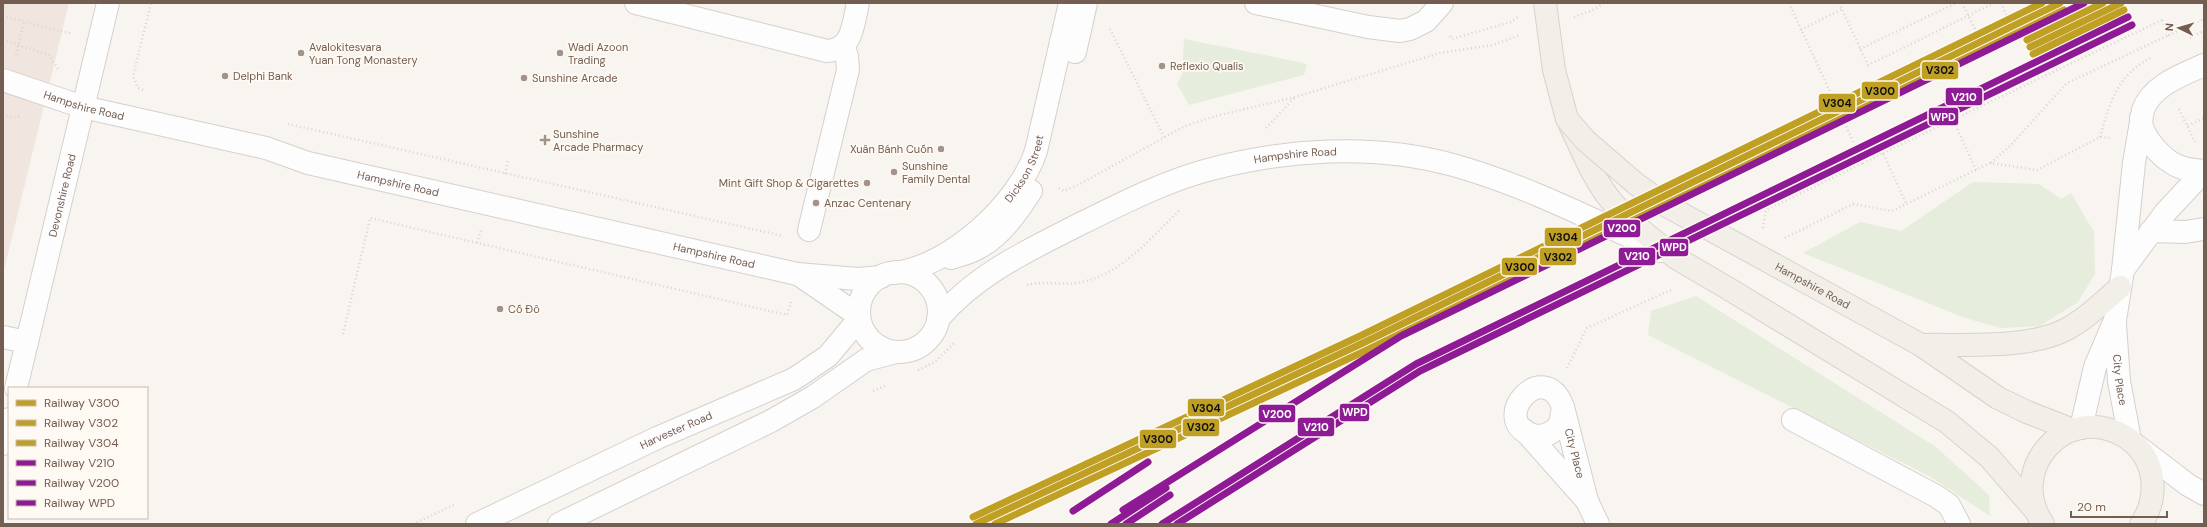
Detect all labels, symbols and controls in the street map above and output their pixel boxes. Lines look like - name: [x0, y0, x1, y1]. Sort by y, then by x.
- north arrow: [2159, 8, 2199, 48]
- text: N: [2162, 23, 2176, 32]
- place label: Avalokitesvara Yuan Tong Monastery: [309, 40, 418, 67]
- place label: Wadi Azoon Trading: [568, 40, 628, 67]
- marker: Avalokitesvara Yuan Tong Monastery: [296, 48, 306, 58]
- marker: Wadi Azoon Trading: [555, 48, 565, 58]
- place label: Reflexio Qualis: [1170, 59, 1244, 73]
- marker: Reflexio Qualis: [1157, 61, 1167, 71]
- line badge: V302: [1921, 61, 1959, 80]
- text: V302: [1926, 63, 1954, 77]
- place label: Delphi Bank: [233, 69, 293, 83]
- marker: Delphi Bank: [220, 71, 230, 81]
- place label: Sunshine Arcade: [532, 71, 618, 85]
- marker: Sunshine Arcade: [519, 73, 529, 83]
- line badge: V300: [1861, 81, 1899, 100]
- text: V300: [1865, 84, 1895, 98]
- street label: Hampshire Road: [42, 87, 126, 123]
- line badge: V210: [1945, 87, 1983, 106]
- text: V210: [1951, 90, 1977, 104]
- line badge: V304: [1818, 93, 1856, 113]
- text: V304: [1822, 96, 1852, 110]
- line badge: WPD: [1928, 107, 1959, 126]
- text: WPD: [1930, 110, 1956, 124]
- place label: Sunshine Arcade Pharmacy: [553, 127, 643, 154]
- street label: Dickson Street: [1001, 134, 1046, 205]
- marker: Sunshine Arcade Pharmacy: [540, 135, 550, 145]
- place label: Xuân Bánh Cuốn: [850, 142, 933, 156]
- marker: Xuân Bánh Cuốn: [936, 144, 946, 154]
- street label: Hampshire Road: [1253, 144, 1337, 166]
- street label: Devonshire Road: [45, 152, 79, 238]
- place label: Sunshine Family Dental: [902, 159, 970, 186]
- street label: Hampshire Road: [356, 167, 440, 200]
- marker: Sunshine Family Dental: [889, 167, 899, 177]
- place label: Mint Gift Shop & Cigarettes: [719, 176, 859, 190]
- marker: Mint Gift Shop & Cigarettes: [862, 178, 872, 188]
- place label: Anzac Centenary: [824, 196, 911, 210]
- marker: Anzac Centenary: [811, 198, 821, 208]
- line badge: V200: [1603, 219, 1641, 238]
- text: V200: [1607, 221, 1637, 235]
- line badge: V304: [1544, 227, 1582, 247]
- text: V304: [1548, 230, 1578, 244]
- line badge: WPD: [1659, 238, 1689, 257]
- street label: Hampshire Road: [672, 239, 756, 271]
- text: WPD: [1661, 240, 1687, 254]
- line badge: V302: [1539, 247, 1577, 266]
- line badge: V210: [1618, 247, 1656, 266]
- text: V210: [1624, 249, 1650, 263]
- text: V302: [1544, 250, 1572, 264]
- line badge: V300: [1501, 257, 1538, 276]
- street label: Hampshire Road: [1773, 259, 1853, 312]
- text: V300: [1505, 260, 1535, 274]
- place label: Cố Đô: [508, 302, 540, 316]
- marker: Cố Đô: [495, 304, 505, 314]
- street label: City Place: [2110, 354, 2130, 406]
- legend: [8, 387, 148, 519]
- text: Railway V300: [44, 395, 120, 411]
- line badge: V304: [1187, 398, 1225, 417]
- text: V304: [1191, 401, 1221, 415]
- line badge: WPD: [1339, 403, 1370, 422]
- line badge: V200: [1258, 404, 1296, 423]
- text: WPD: [1342, 405, 1368, 419]
- text: V200: [1262, 407, 1292, 421]
- street label: Harvester Road: [637, 408, 714, 452]
- text: Railway V302: [44, 415, 118, 431]
- line badge: V210: [1297, 417, 1335, 437]
- line badge: V302: [1182, 418, 1220, 437]
- text: V302: [1187, 420, 1215, 434]
- text: V210: [1303, 420, 1329, 434]
- street label: City Place: [1562, 427, 1588, 480]
- line badge: V300: [1139, 429, 1177, 449]
- text: V300: [1143, 432, 1173, 446]
- text: Railway V304: [44, 435, 119, 451]
- text: Railway V210: [44, 455, 115, 471]
- text: Railway V200: [44, 475, 119, 491]
- scale bar: [2071, 493, 2167, 519]
- text: Railway WPD: [44, 495, 115, 511]
- text: 20 m: [2077, 499, 2106, 515]

